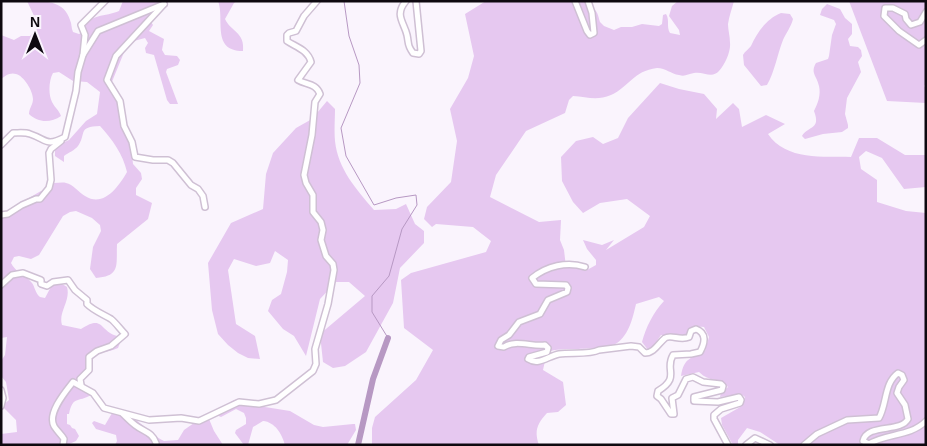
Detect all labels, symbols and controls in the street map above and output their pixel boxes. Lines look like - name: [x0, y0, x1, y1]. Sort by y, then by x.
- north arrow: [10, 10, 60, 60]
- text: N: [30, 14, 40, 30]

